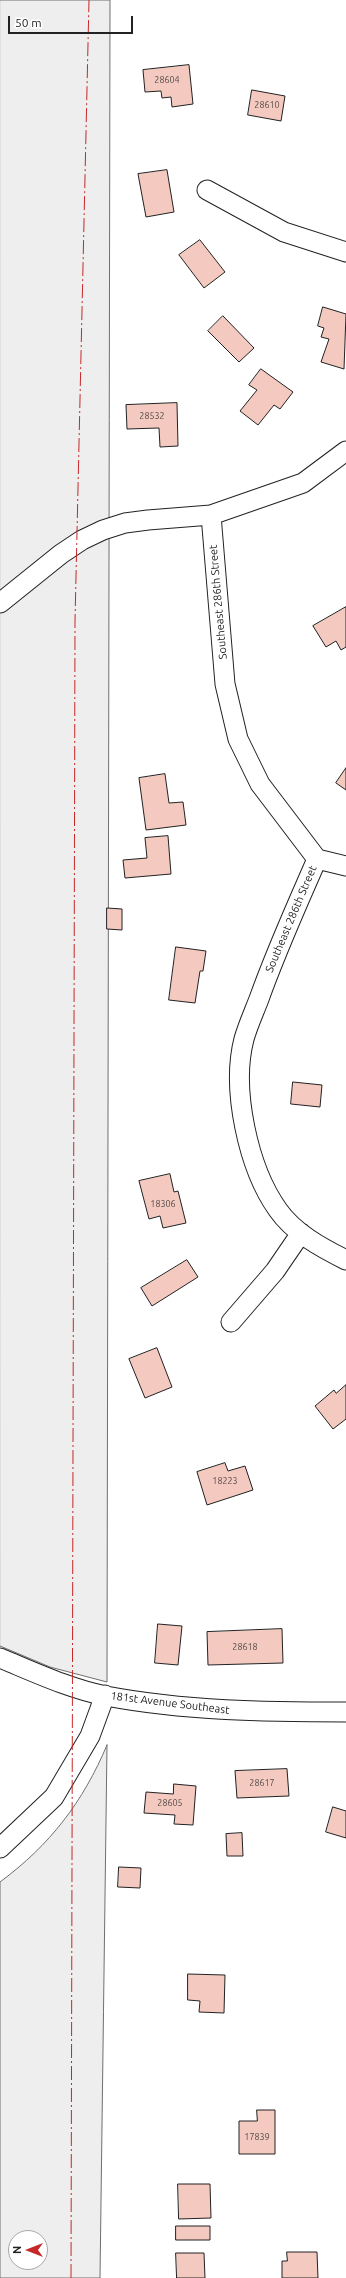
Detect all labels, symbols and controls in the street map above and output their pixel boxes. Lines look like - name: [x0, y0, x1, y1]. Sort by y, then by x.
- scale bar: [10, 8, 135, 34]
- text: 50 m: [15, 16, 42, 29]
- house number: 28604: [154, 75, 180, 85]
- house number: 28610: [254, 100, 280, 110]
- house number: 28532: [139, 411, 165, 421]
- street label: Southeast 286th Street: [206, 544, 230, 660]
- street label: Southeast 286th Street: [262, 864, 320, 974]
- house number: 18306: [150, 1199, 176, 1209]
- house number: 18223: [212, 1476, 238, 1486]
- house number: 28618: [232, 1642, 258, 1652]
- street label: 181st Avenue Southeast: [110, 1689, 230, 1717]
- house number: 28617: [249, 1778, 275, 1788]
- house number: 28605: [157, 1798, 183, 1808]
- house number: 17839: [244, 2132, 270, 2142]
- north arrow: [8, 2230, 48, 2270]
- text: N: [11, 2246, 23, 2254]

